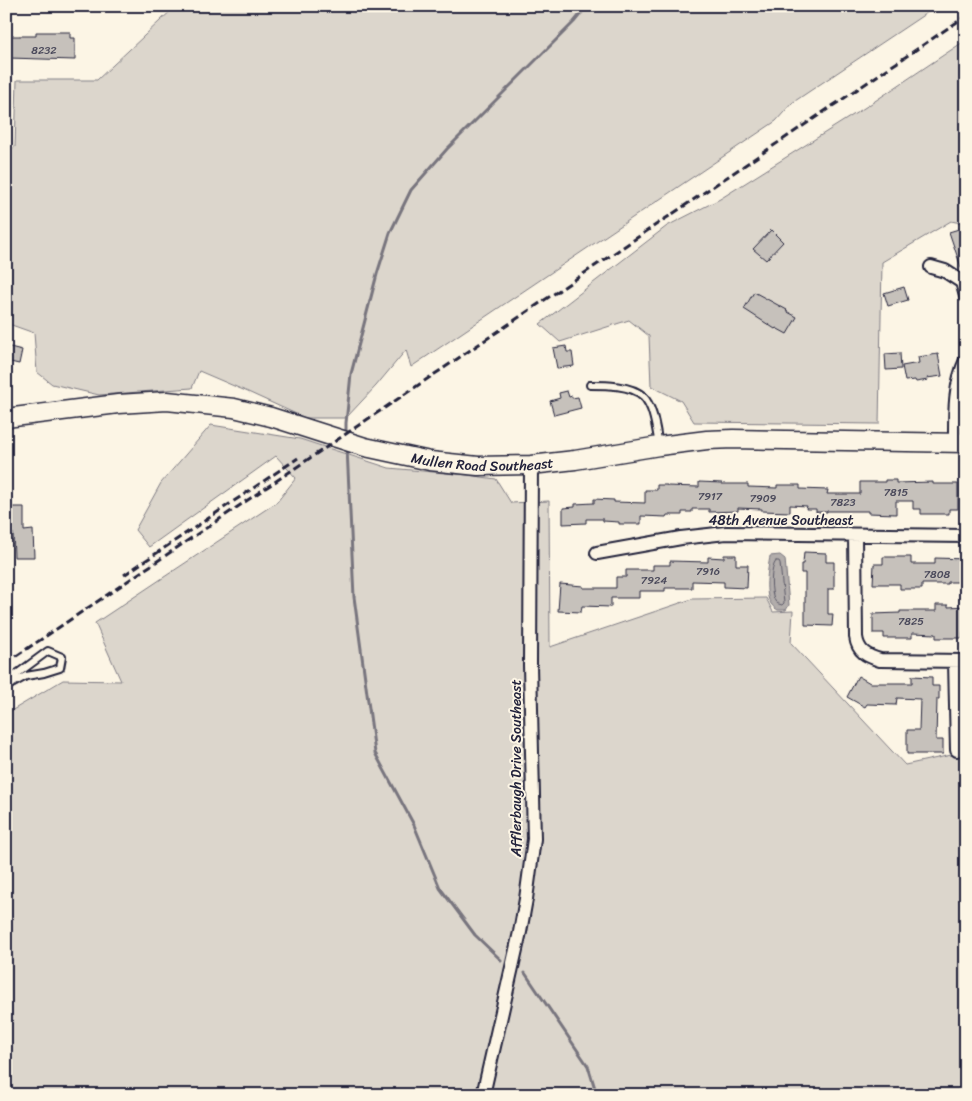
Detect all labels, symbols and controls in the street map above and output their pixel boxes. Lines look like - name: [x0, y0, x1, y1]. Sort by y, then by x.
- house number: 8232: [31, 41, 57, 60]
- street label: Mullen Road Southeast: [409, 445, 555, 479]
- house number: 7815: [884, 483, 908, 502]
- house number: 7917: [698, 487, 723, 506]
- house number: 7909: [750, 489, 777, 508]
- house number: 7823: [830, 493, 856, 512]
- street label: 48th Avenue Southeast: [708, 508, 854, 533]
- house number: 7916: [696, 562, 720, 581]
- house number: 7808: [924, 565, 951, 584]
- house number: 7924: [641, 571, 667, 590]
- house number: 7825: [898, 612, 924, 631]
- street label: Afflerbaugh Drive Southeast: [504, 679, 529, 858]

